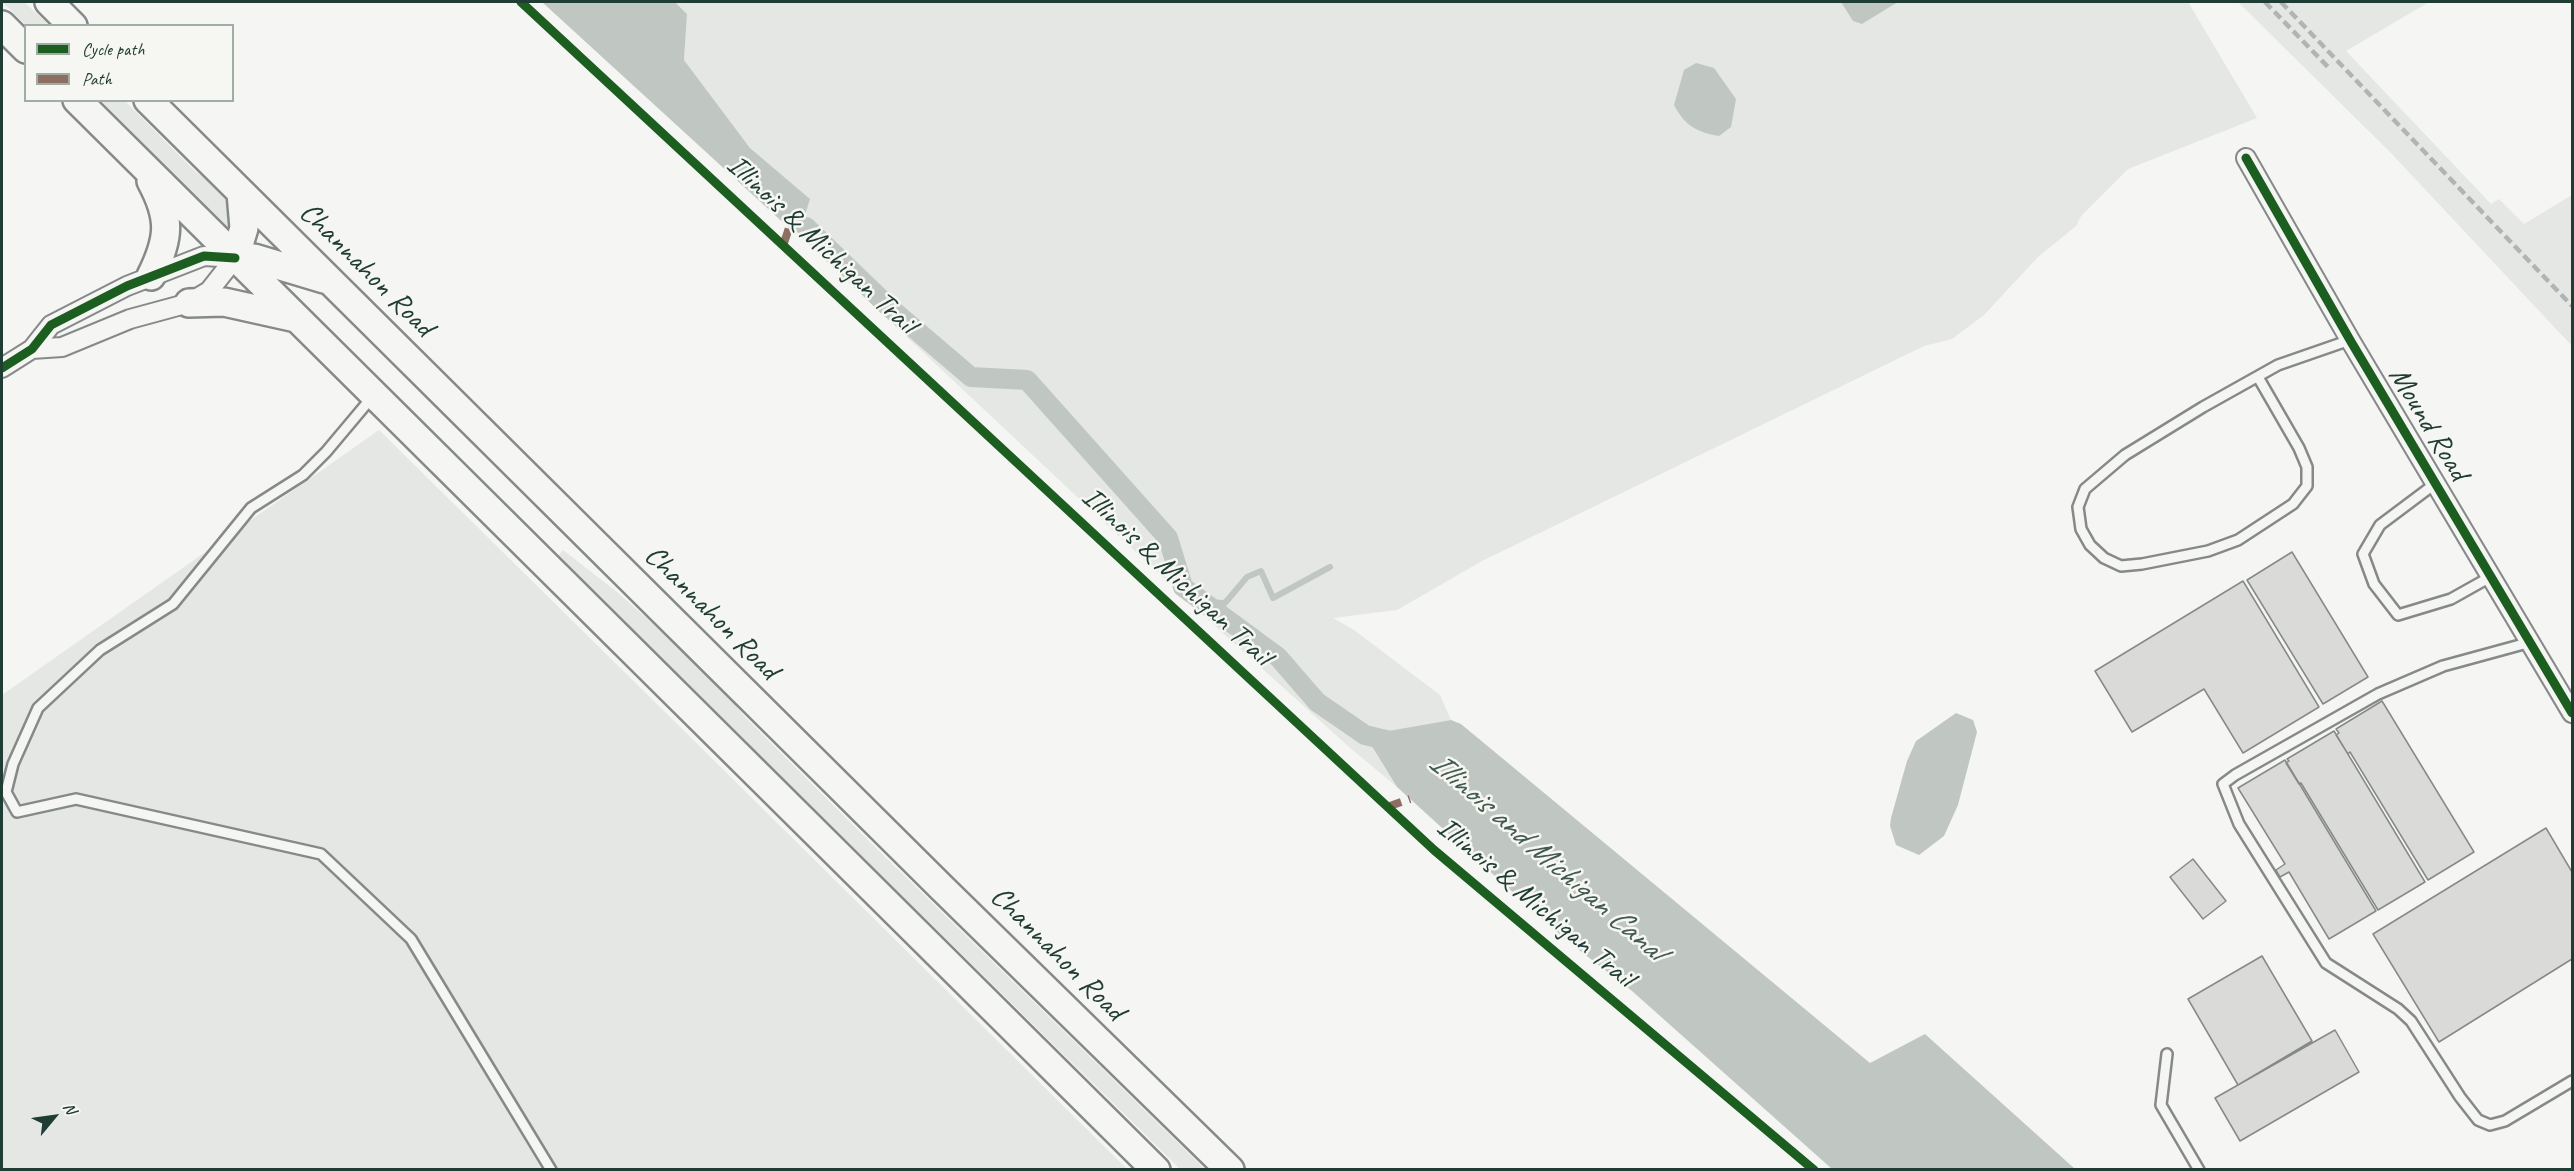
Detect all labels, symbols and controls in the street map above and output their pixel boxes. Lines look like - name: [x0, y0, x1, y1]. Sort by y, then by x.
- legend: [24, 24, 234, 102]
- text: Cycle path: [82, 38, 144, 60]
- text: Path: [82, 68, 112, 90]
- street label: Illinois & Michigan Trail: [719, 148, 923, 342]
- street label: Channahon Road: [291, 195, 441, 345]
- street label: Mound Road: [2380, 361, 2476, 487]
- street label: Illinois & Michigan Trail: [1074, 480, 1278, 674]
- street label: Channahon Road: [636, 538, 786, 688]
- water label: Illinois and Michigan Canal: [1421, 744, 1671, 970]
- street label: Illinois & Michigan Trail: [1429, 810, 1641, 996]
- street label: Channahon Road: [982, 879, 1132, 1029]
- north arrow: [24, 1087, 84, 1147]
- text: N: [59, 1099, 81, 1117]

